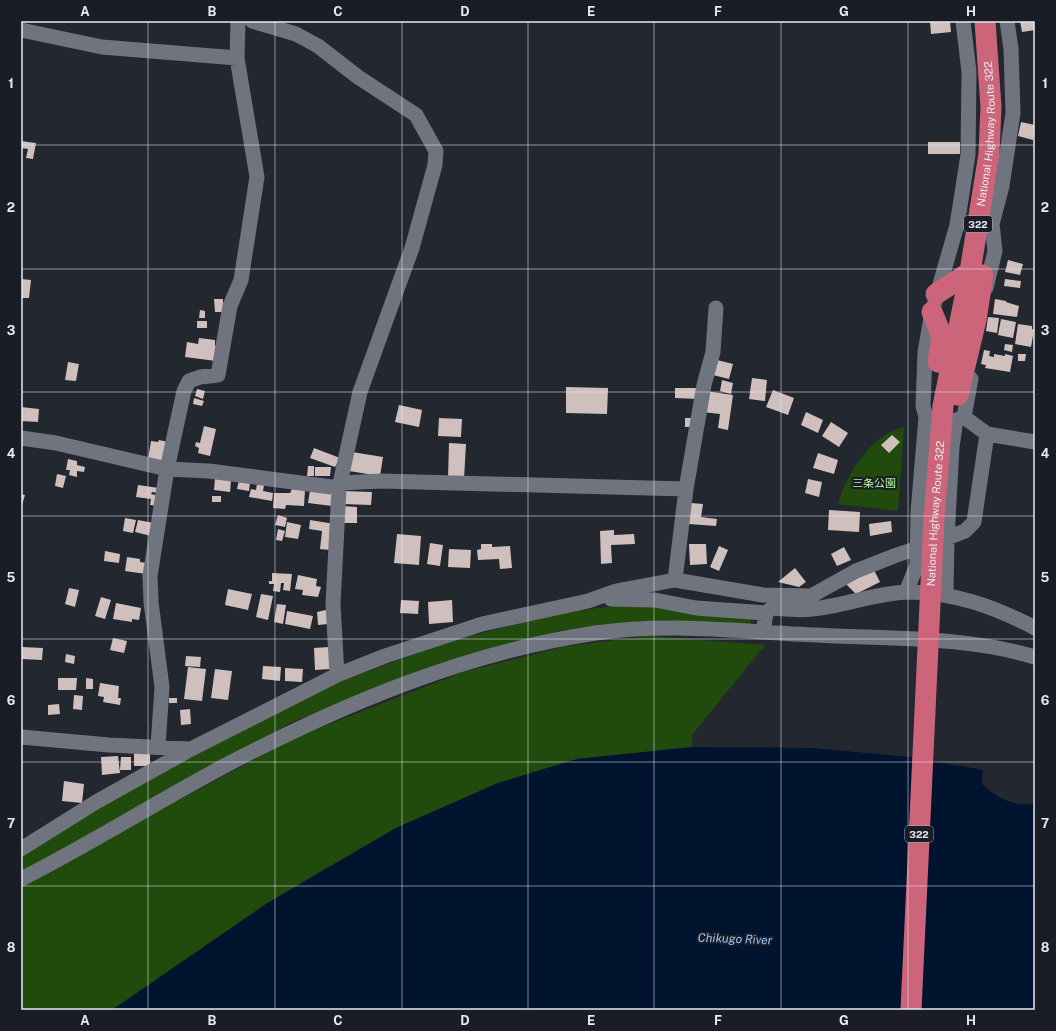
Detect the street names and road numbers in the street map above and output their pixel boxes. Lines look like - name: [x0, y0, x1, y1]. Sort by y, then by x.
- street label: National Highway Route 322: [975, 60, 997, 207]
- road number: 322: [964, 216, 992, 232]
- street label: National Highway Route 322: [925, 440, 946, 587]
- road number: 322: [905, 826, 933, 842]

